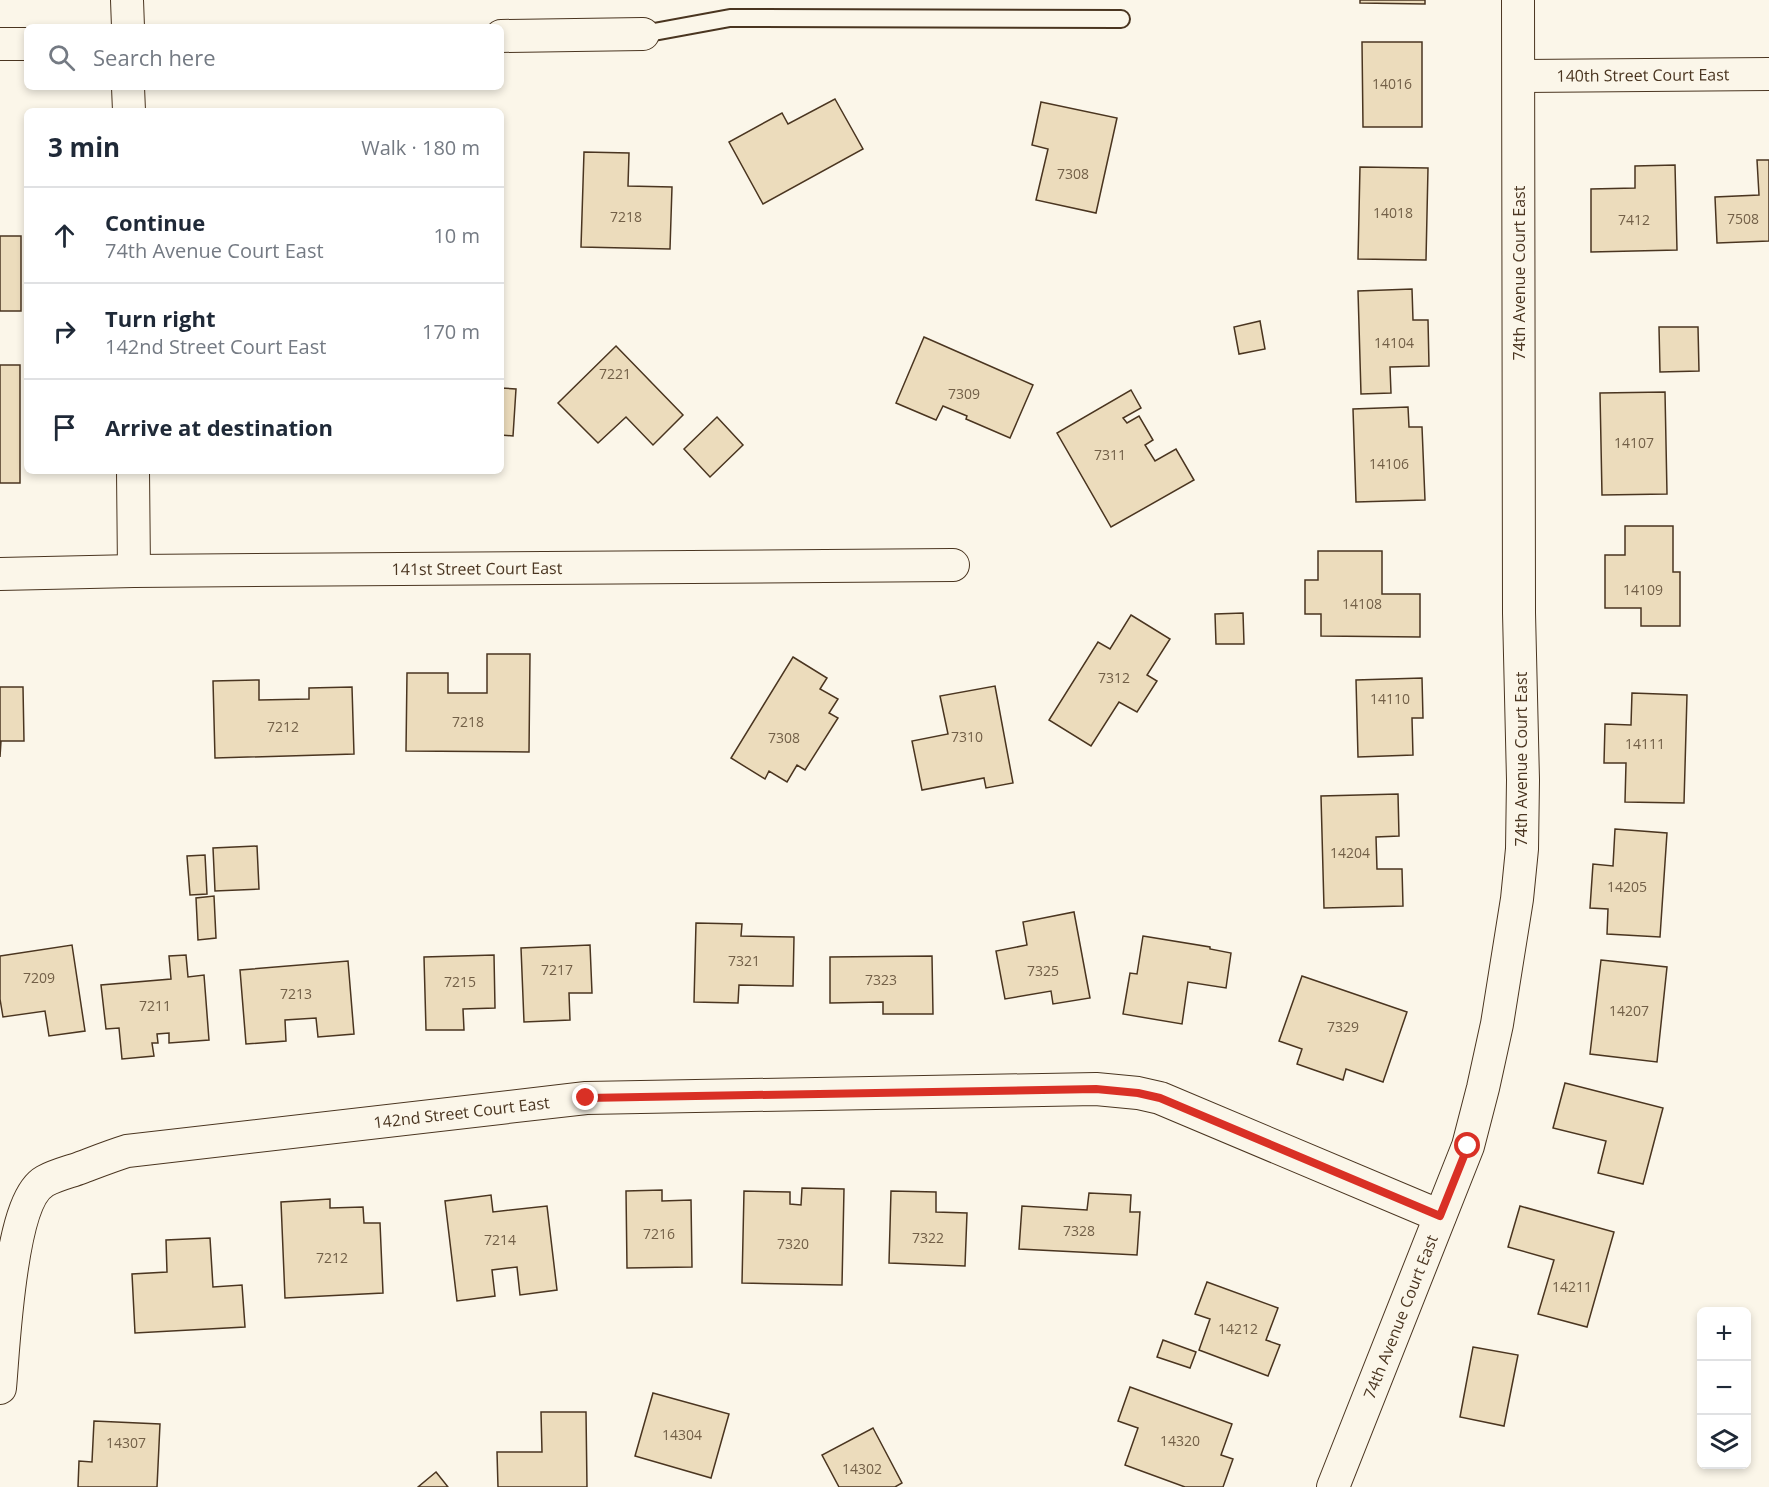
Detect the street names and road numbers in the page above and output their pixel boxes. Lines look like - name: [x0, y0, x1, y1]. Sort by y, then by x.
- street label: 140th Street Court East: [1556, 63, 1730, 87]
- street label: 74th Avenue Court East: [1508, 185, 1530, 360]
- street label: 141st Street Court East: [391, 557, 563, 580]
- street label: 74th Avenue Court East: [1510, 671, 1532, 846]
- street label: 142nd Street Court East: [372, 1091, 551, 1133]
- street label: 74th Avenue Court East: [1358, 1231, 1443, 1402]

